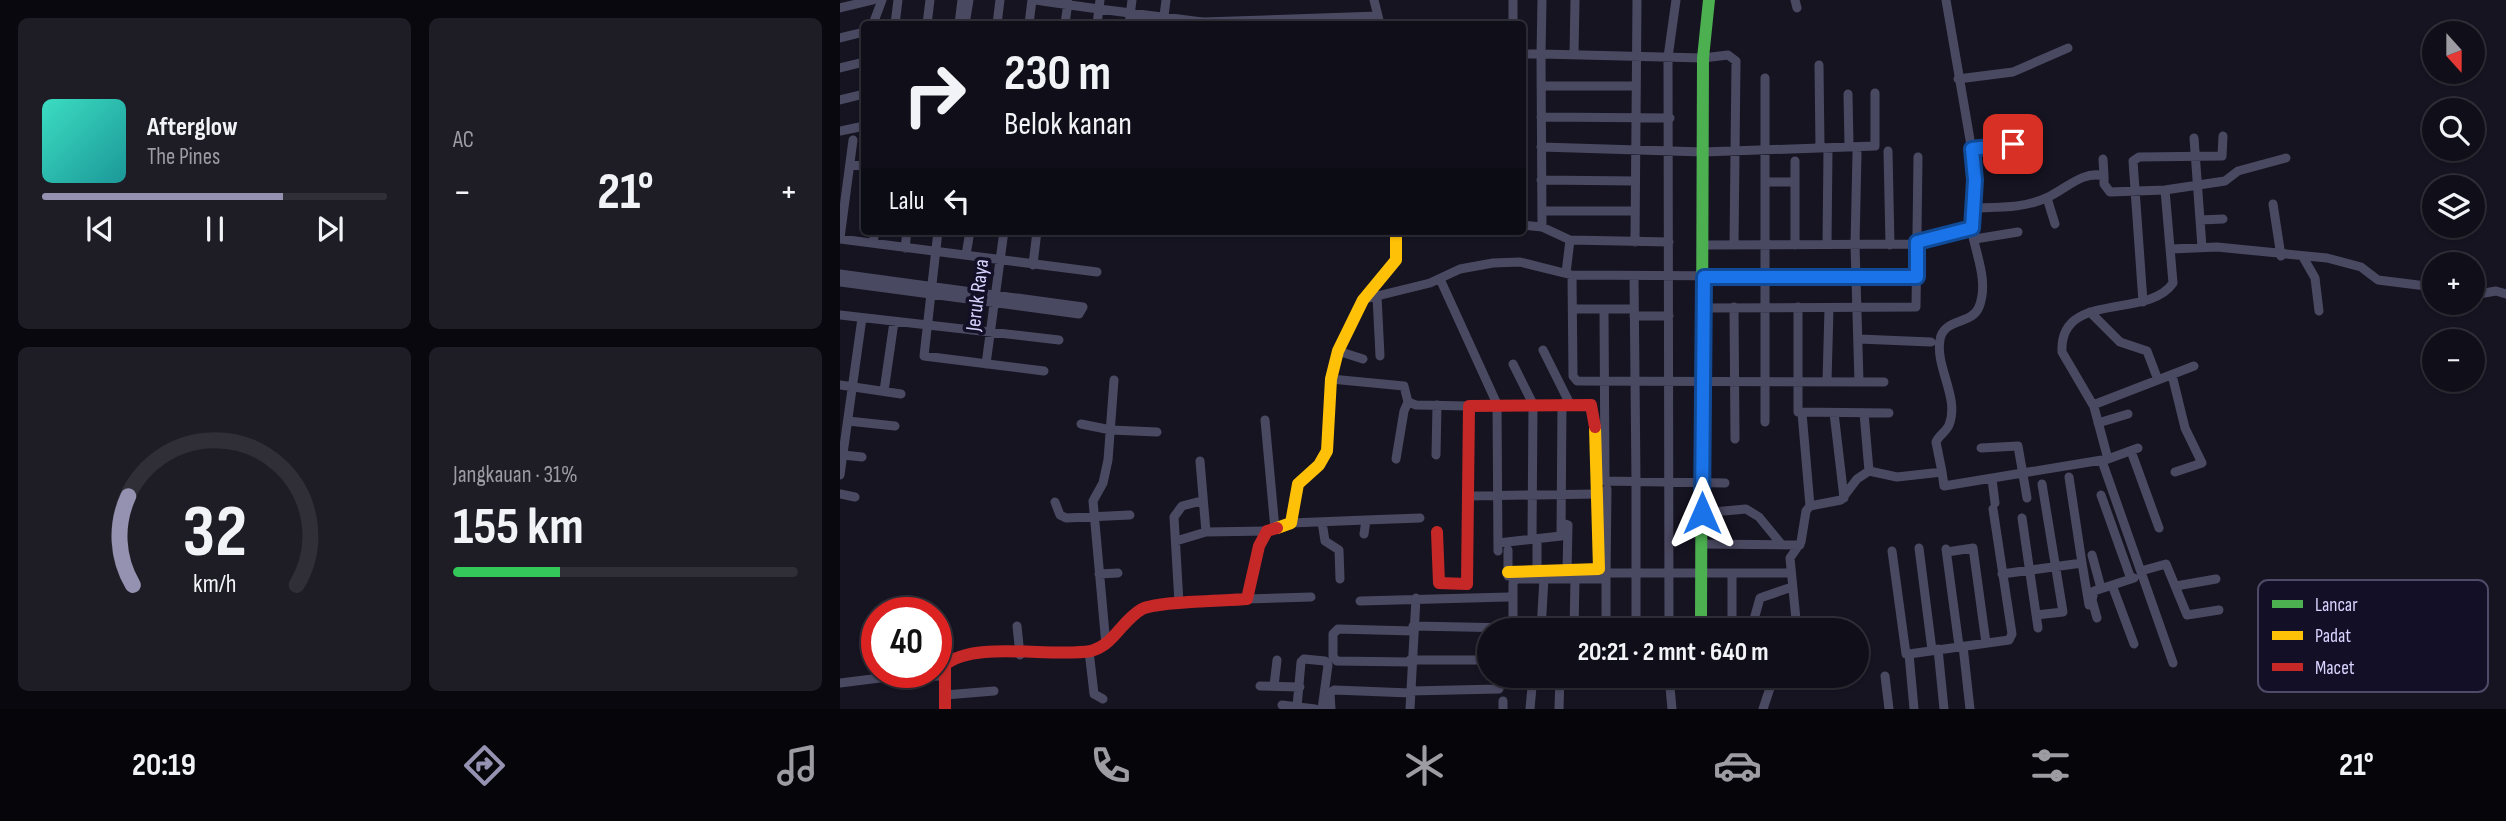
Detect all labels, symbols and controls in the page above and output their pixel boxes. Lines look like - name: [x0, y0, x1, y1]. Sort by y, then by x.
- north arrow: [2422, 21, 2485, 84]
- map controls: [2422, 21, 2485, 392]
- text: 230 m: [1004, 45, 1111, 104]
- icon: right: [889, 49, 980, 140]
- button: search: [2422, 98, 2485, 161]
- text: Belok kanan: [1004, 105, 1132, 144]
- text: Afterglow: [147, 112, 238, 143]
- pin: [1983, 114, 2043, 174]
- icon: arrive: [1994, 125, 2032, 163]
- text: AC: [453, 126, 474, 154]
- text: The Pines: [147, 143, 220, 171]
- text: 21°: [597, 161, 654, 224]
- text: −: [453, 170, 472, 215]
- text: +: [779, 170, 798, 215]
- button: layers: [2422, 175, 2485, 238]
- icon: left: [938, 182, 976, 220]
- text: Lalu: [889, 186, 924, 217]
- icon: previous: [81, 210, 119, 248]
- icon: pause: [196, 210, 234, 248]
- icon: next: [311, 210, 349, 248]
- button: +: [2422, 252, 2485, 315]
- street label: Jeruk Raya: [961, 258, 994, 333]
- button: −: [2422, 329, 2485, 392]
- text: Jangkauan · 31%: [453, 461, 578, 489]
- position arrow: [1665, 476, 1739, 550]
- text: 32: [182, 489, 247, 577]
- text: 155 km: [453, 496, 584, 559]
- text: km/h: [193, 569, 236, 600]
- legend: [2258, 580, 2488, 692]
- text: Lancar: [2315, 594, 2358, 617]
- speed limit sign: 40: [861, 597, 952, 688]
- text: Padat: [2315, 625, 2351, 648]
- text: 20:21 · 2 mnt · 640 m: [1578, 637, 1768, 668]
- text: Macet: [2315, 657, 2355, 680]
- icon: directions: [460, 741, 509, 790]
- icon: music: [773, 741, 822, 790]
- icon: phone: [1086, 741, 1135, 790]
- icon: climate: [1400, 741, 1449, 790]
- icon: car: [1713, 741, 1762, 790]
- icon: filters: [2026, 741, 2075, 790]
- text: 20:19: [132, 746, 196, 785]
- text: 21°: [2339, 746, 2374, 785]

